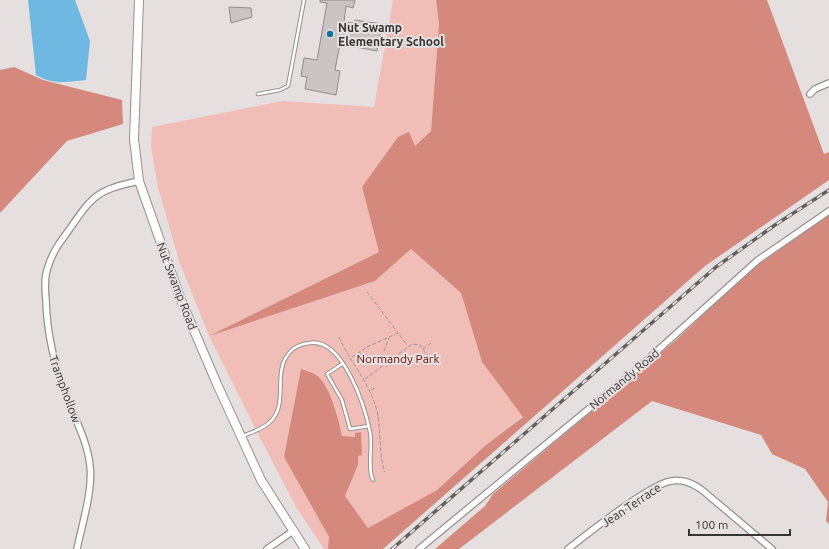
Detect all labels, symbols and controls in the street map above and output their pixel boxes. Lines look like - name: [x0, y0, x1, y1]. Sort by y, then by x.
- place label: Nut Swamp Elementary School: [338, 21, 444, 48]
- marker: Nut Swamp Elementary School: [325, 29, 335, 39]
- street label: Nut Swamp Road: [154, 241, 200, 331]
- street label: Normandy Road: [587, 346, 661, 412]
- park label: Normandy Park: [357, 352, 439, 365]
- street label: Tramphollow: [47, 353, 83, 425]
- street label: Jean Terrace: [599, 480, 663, 530]
- scale bar: [689, 511, 790, 537]
- text: 100 m: [695, 518, 728, 531]

